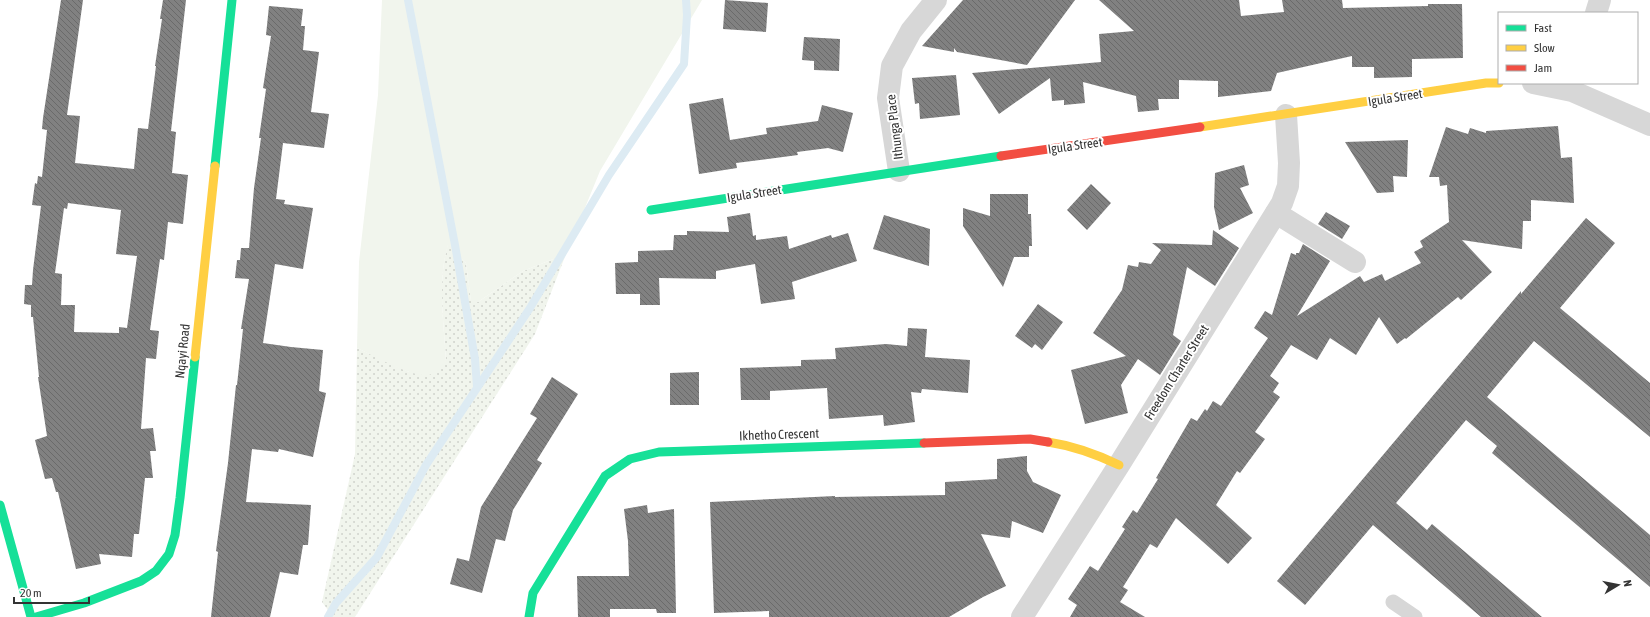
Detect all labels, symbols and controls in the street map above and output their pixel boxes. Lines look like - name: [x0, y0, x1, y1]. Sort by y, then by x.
- legend: [1498, 12, 1638, 84]
- text: Fast: [1534, 21, 1552, 35]
- text: Slow: [1534, 41, 1555, 55]
- text: Jam: [1534, 61, 1552, 75]
- street label: Igula Street: [1367, 86, 1424, 109]
- street label: Ithunga Place: [883, 93, 906, 160]
- street label: Igula Street: [1047, 134, 1104, 157]
- street label: Igula Street: [726, 182, 783, 205]
- street label: Freedom Charter Street: [1141, 322, 1212, 423]
- street label: Nqayi Road: [172, 323, 193, 379]
- street label: Ikhetho Crescent: [739, 426, 820, 443]
- north arrow: [1598, 565, 1638, 605]
- scale bar: [14, 579, 89, 605]
- text: N: [1621, 579, 1634, 588]
- text: 20 m: [20, 586, 42, 600]

